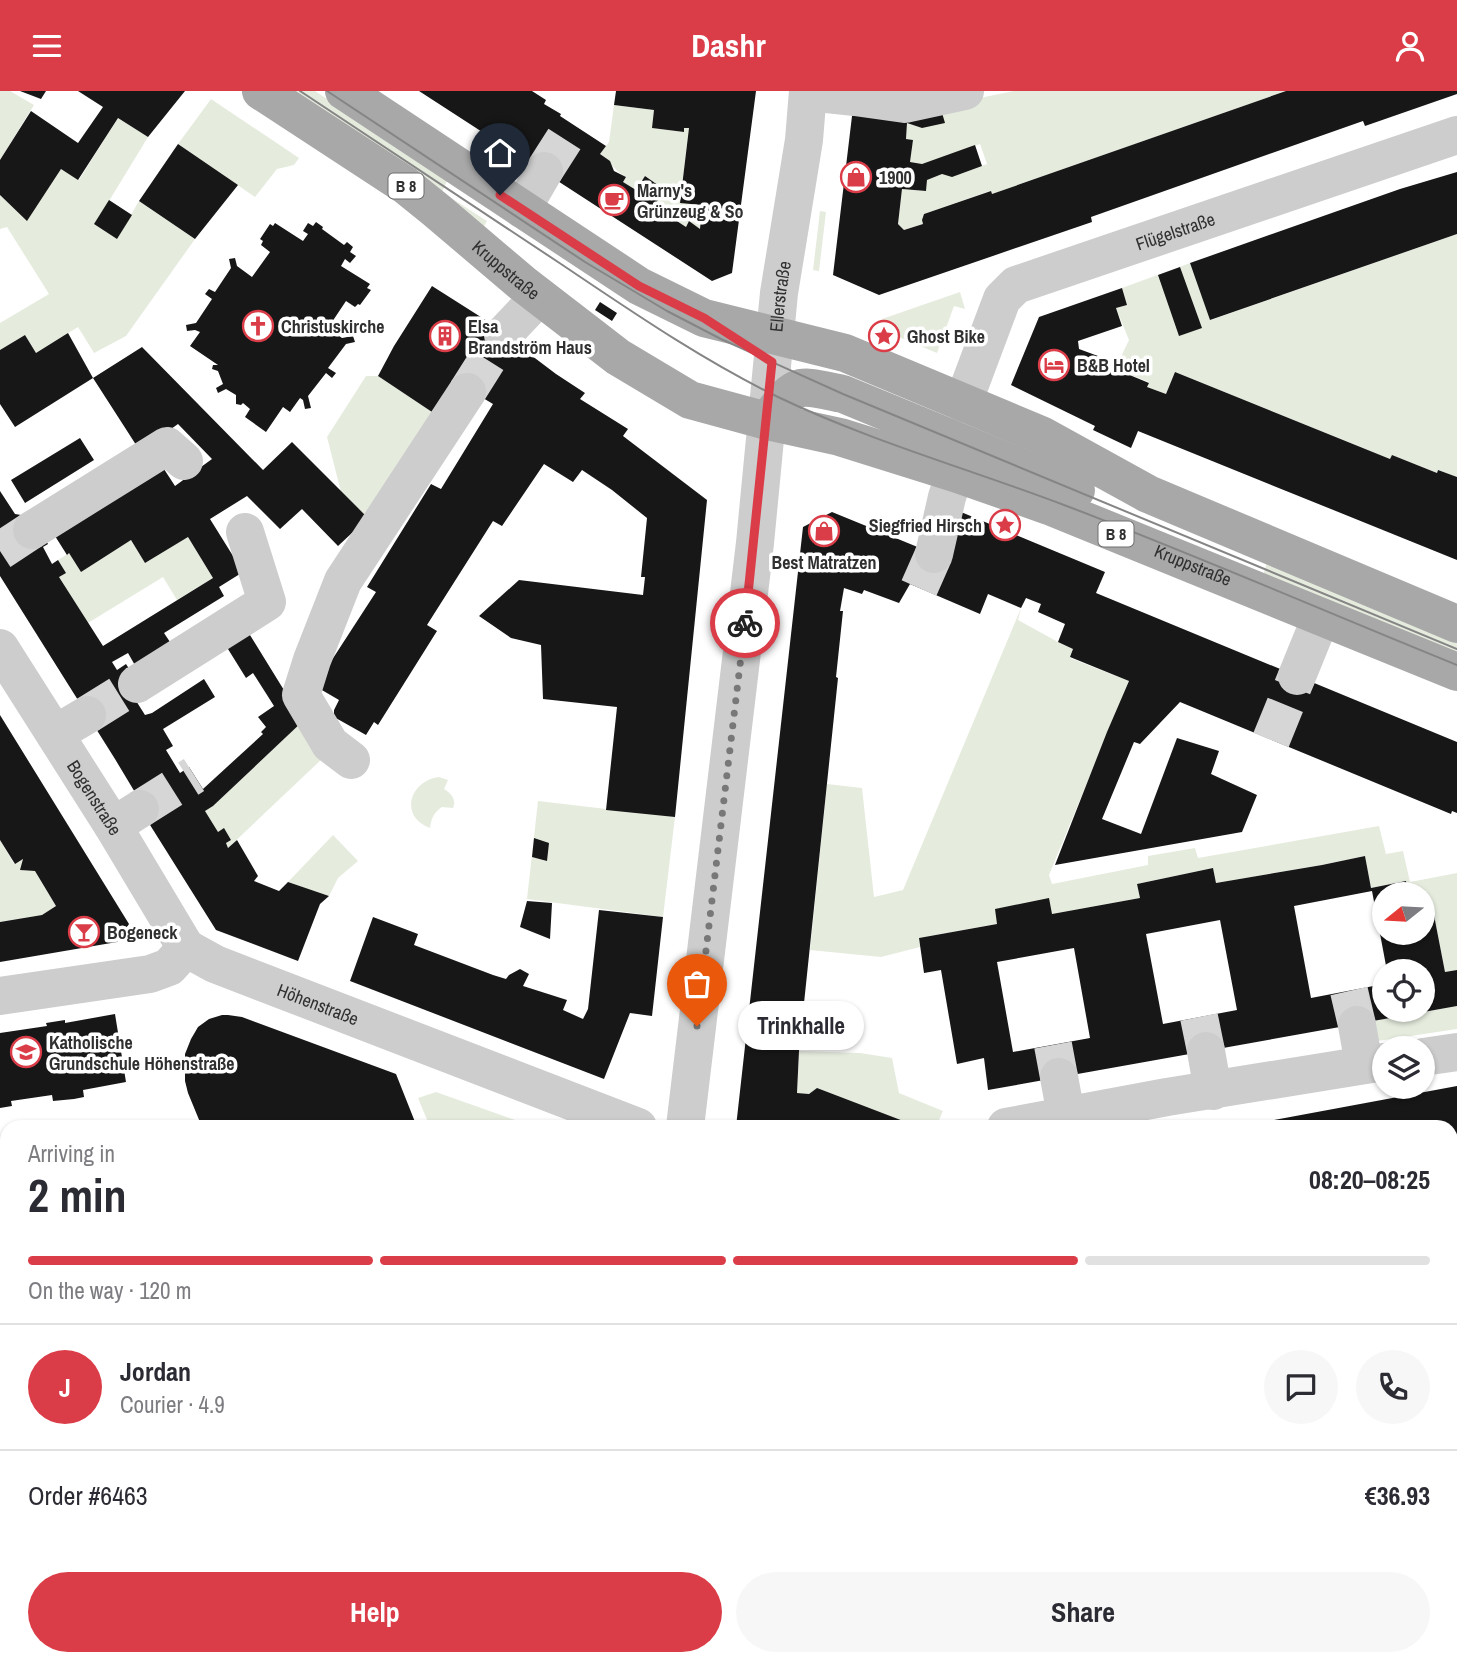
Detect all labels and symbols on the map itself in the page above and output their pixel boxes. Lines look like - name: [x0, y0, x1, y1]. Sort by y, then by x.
- pin: [470, 123, 530, 195]
- shop icon: 1900: [839, 160, 873, 194]
- place label: 1900: [879, 165, 912, 190]
- road number: B 8: [388, 173, 424, 199]
- place label: Marny's Grünzeug & So: [637, 178, 744, 224]
- cafe icon: Marny's Grünzeug & So: [597, 183, 631, 217]
- street label: Flügelstraße: [1132, 206, 1218, 256]
- street label: Kruppstraße: [467, 234, 546, 305]
- street label: Ellerstraße: [763, 259, 797, 333]
- church icon: Christuskirche: [241, 309, 275, 343]
- place label: Christuskirche: [281, 314, 384, 339]
- place label: Elsa Brandström Haus: [468, 314, 592, 360]
- building icon: Elsa Brandström Haus: [428, 319, 462, 353]
- place icon: Ghost Bike: [867, 319, 901, 353]
- place label: Ghost Bike: [907, 324, 985, 349]
- hotel icon: B&B Hotel: [1037, 348, 1071, 382]
- place label: B&B Hotel: [1077, 353, 1150, 378]
- place icon: Siegfried Hirsch: [988, 508, 1022, 542]
- place label: Siegfried Hirsch: [869, 513, 982, 538]
- shop icon: Best Matratzen: [807, 514, 841, 548]
- road number: B 8: [1098, 521, 1134, 547]
- street label: Kruppstraße: [1151, 538, 1236, 592]
- place label: Best Matratzen: [772, 550, 876, 575]
- courier: [710, 588, 780, 658]
- street label: Bogenstraße: [62, 755, 128, 840]
- north arrow: [1372, 882, 1435, 945]
- bar icon: Bogeneck: [67, 915, 101, 949]
- place label: Bogeneck: [107, 920, 178, 945]
- pin: [667, 954, 727, 1026]
- street label: Höhenstraße: [274, 977, 362, 1031]
- callout: Trinkhalle: [739, 1002, 865, 1051]
- place label: Katholische Grundschule Höhenstraße: [49, 1030, 234, 1076]
- school or university icon: Katholische Grundschule Höhenstraße: [9, 1035, 43, 1069]

